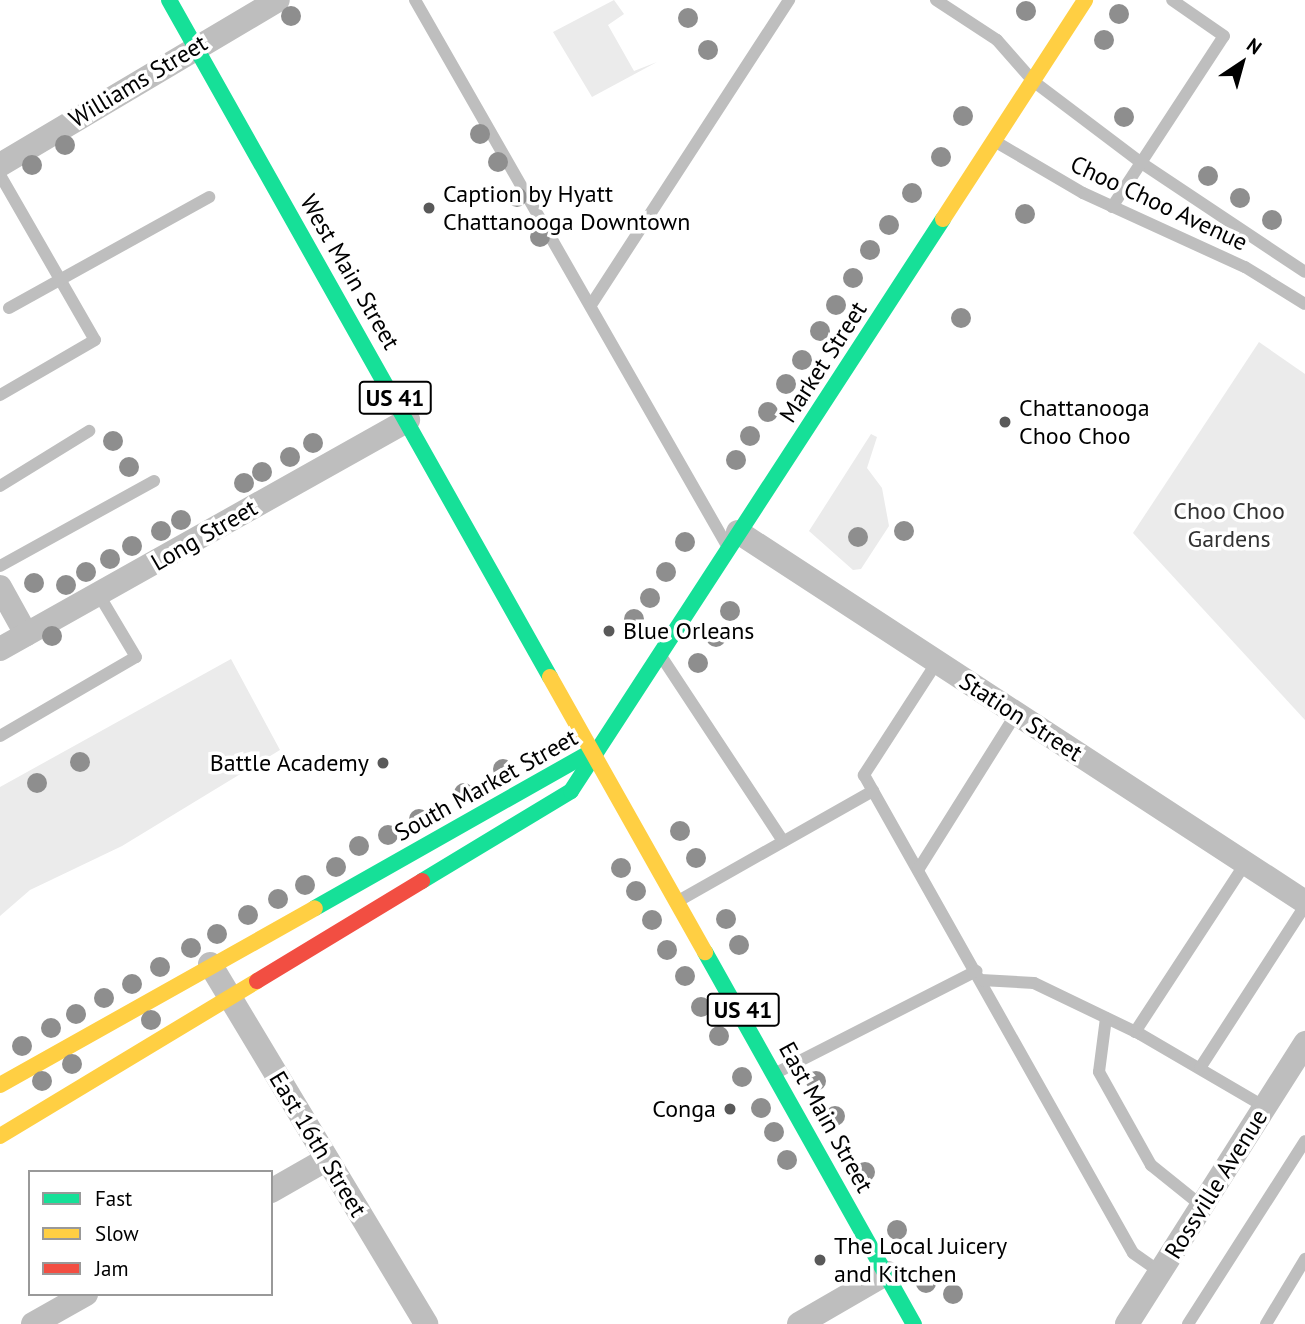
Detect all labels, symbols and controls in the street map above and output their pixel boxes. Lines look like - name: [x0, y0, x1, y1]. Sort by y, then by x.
- street label: Williams Street: [64, 28, 212, 134]
- north arrow: [1207, 28, 1277, 98]
- text: N: [1242, 33, 1266, 59]
- street label: Choo Choo Avenue: [1066, 149, 1252, 257]
- place label: Caption by Hyatt Chattanooga Downtown: [443, 180, 690, 236]
- street label: West Main Street: [294, 190, 406, 354]
- marker: Caption by Hyatt Chattanooga Downtown: [421, 200, 437, 216]
- street label: Market Street: [773, 296, 873, 428]
- road number: US 41: [358, 378, 432, 418]
- place label: Chattanooga Choo Choo: [1019, 394, 1150, 450]
- marker: Chattanooga Choo Choo: [997, 414, 1013, 430]
- street label: Long Street: [146, 493, 262, 577]
- park label: Choo Choo Gardens: [1173, 497, 1285, 553]
- place label: Blue Orleans: [623, 617, 754, 645]
- marker: Blue Orleans: [601, 623, 617, 639]
- street label: Station Street: [954, 667, 1088, 767]
- street label: South Market Street: [390, 723, 582, 847]
- place label: Battle Academy: [209, 749, 369, 777]
- marker: Battle Academy: [375, 755, 391, 771]
- road number: US 41: [706, 990, 780, 1030]
- street label: East Main Street: [773, 1037, 879, 1197]
- street label: East 16th Street: [263, 1066, 373, 1222]
- place label: Conga: [652, 1095, 716, 1123]
- marker: Conga: [722, 1101, 738, 1117]
- street label: Rossville Avenue: [1158, 1104, 1274, 1264]
- legend: [28, 1170, 273, 1296]
- text: Fast: [95, 1185, 132, 1212]
- text: Slow: [95, 1220, 139, 1247]
- place label: The Local Juicery and Kitchen: [834, 1232, 1007, 1288]
- marker: The Local Juicery and Kitchen: [812, 1252, 828, 1268]
- text: Jam: [95, 1255, 129, 1282]

